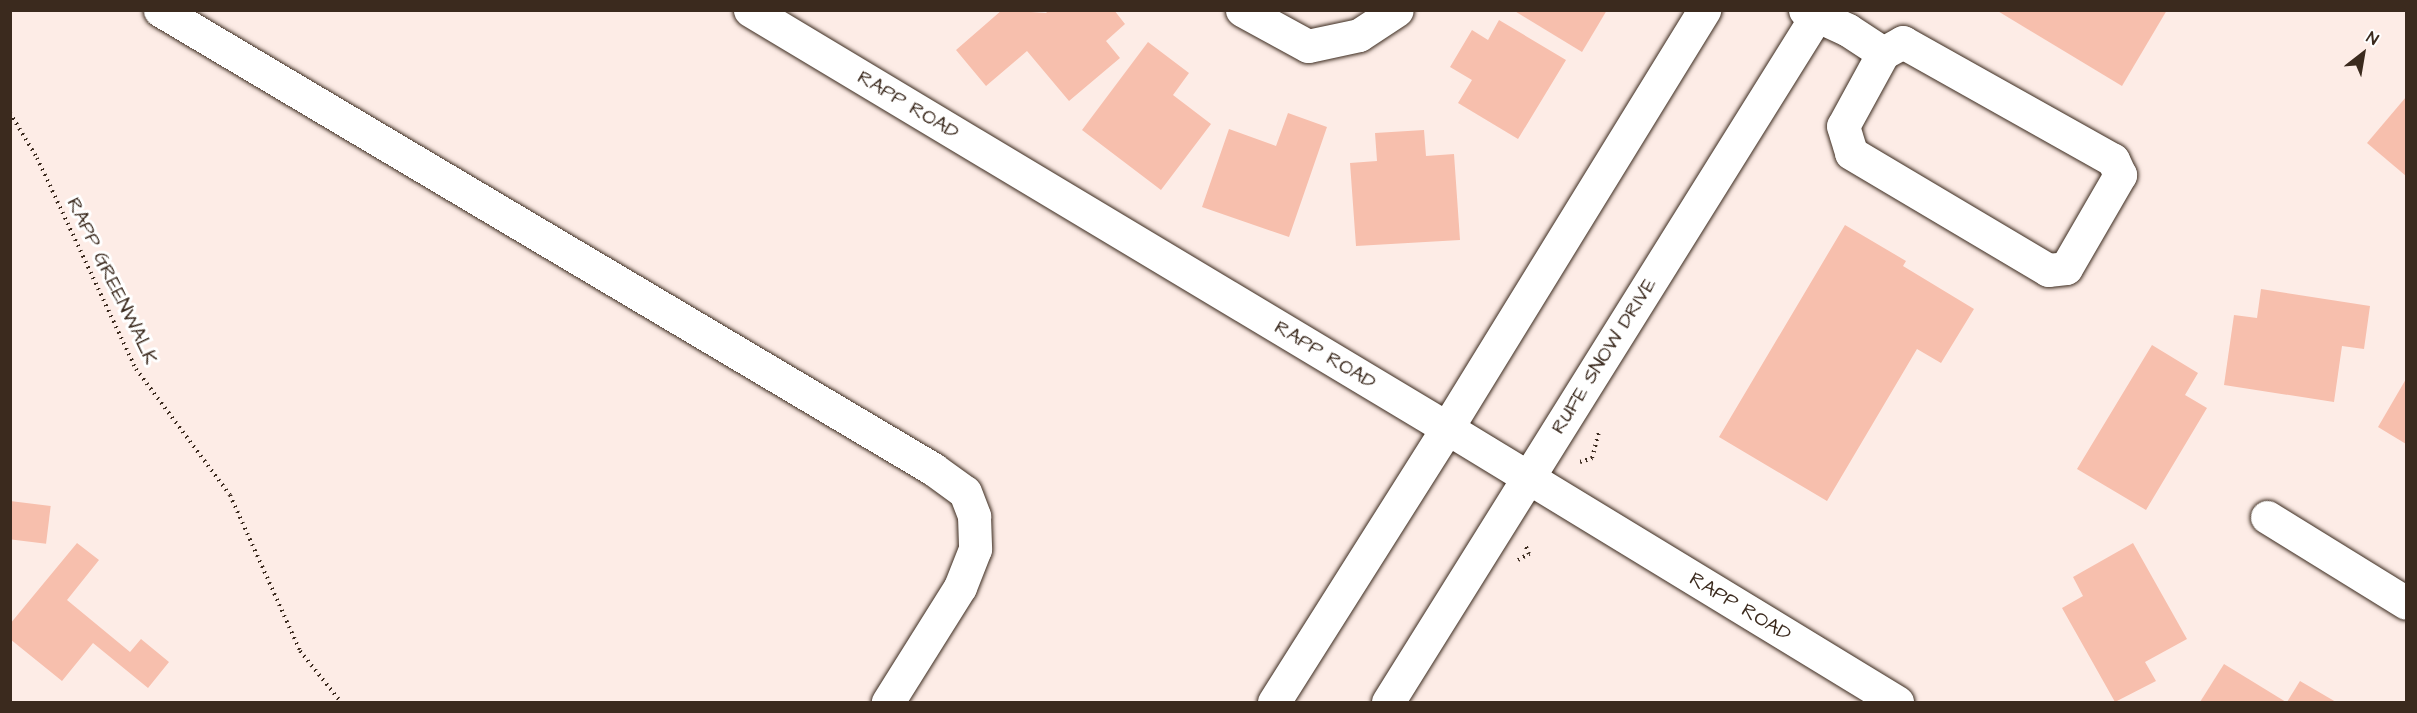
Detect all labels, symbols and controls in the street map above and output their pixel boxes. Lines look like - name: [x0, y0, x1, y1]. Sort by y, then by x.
- north arrow: [2333, 24, 2393, 84]
- text: N: [2362, 27, 2382, 51]
- street label: RAPP ROAD: [853, 65, 963, 145]
- street label: RAPP GREENWALK: [61, 194, 163, 368]
- street label: RUFE SNOW DRIVE: [1546, 274, 1662, 438]
- street label: RAPP ROAD: [1270, 315, 1380, 395]
- street label: RAPP ROAD: [1685, 567, 1795, 647]

